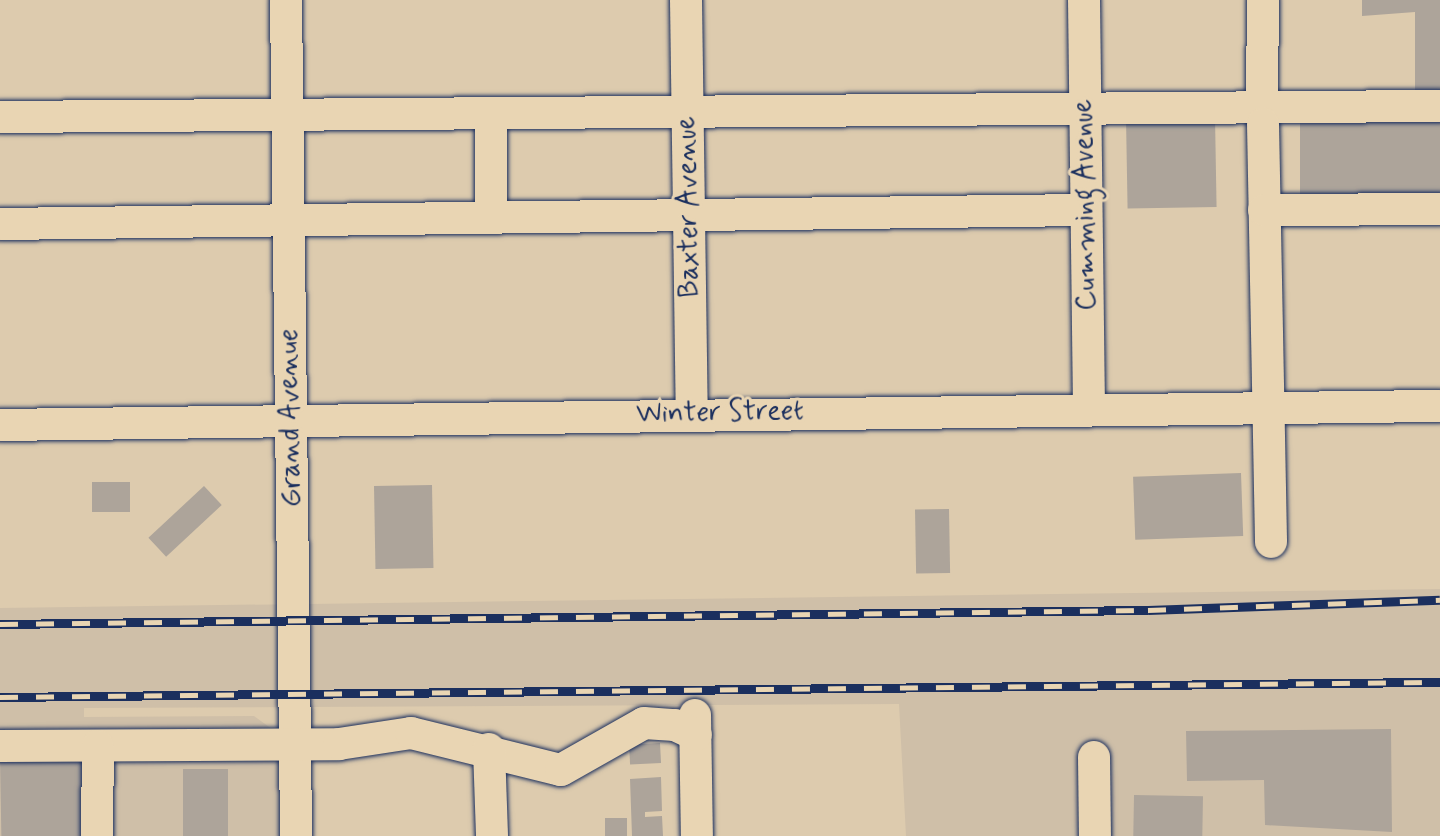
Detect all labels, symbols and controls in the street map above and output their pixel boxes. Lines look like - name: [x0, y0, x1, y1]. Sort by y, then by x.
- street label: Cumming Avenue: [1067, 96, 1105, 314]
- street label: Baxter Avenue: [671, 117, 707, 297]
- street label: Grand Avenue: [273, 330, 309, 506]
- street label: Winter Street: [633, 395, 807, 431]

